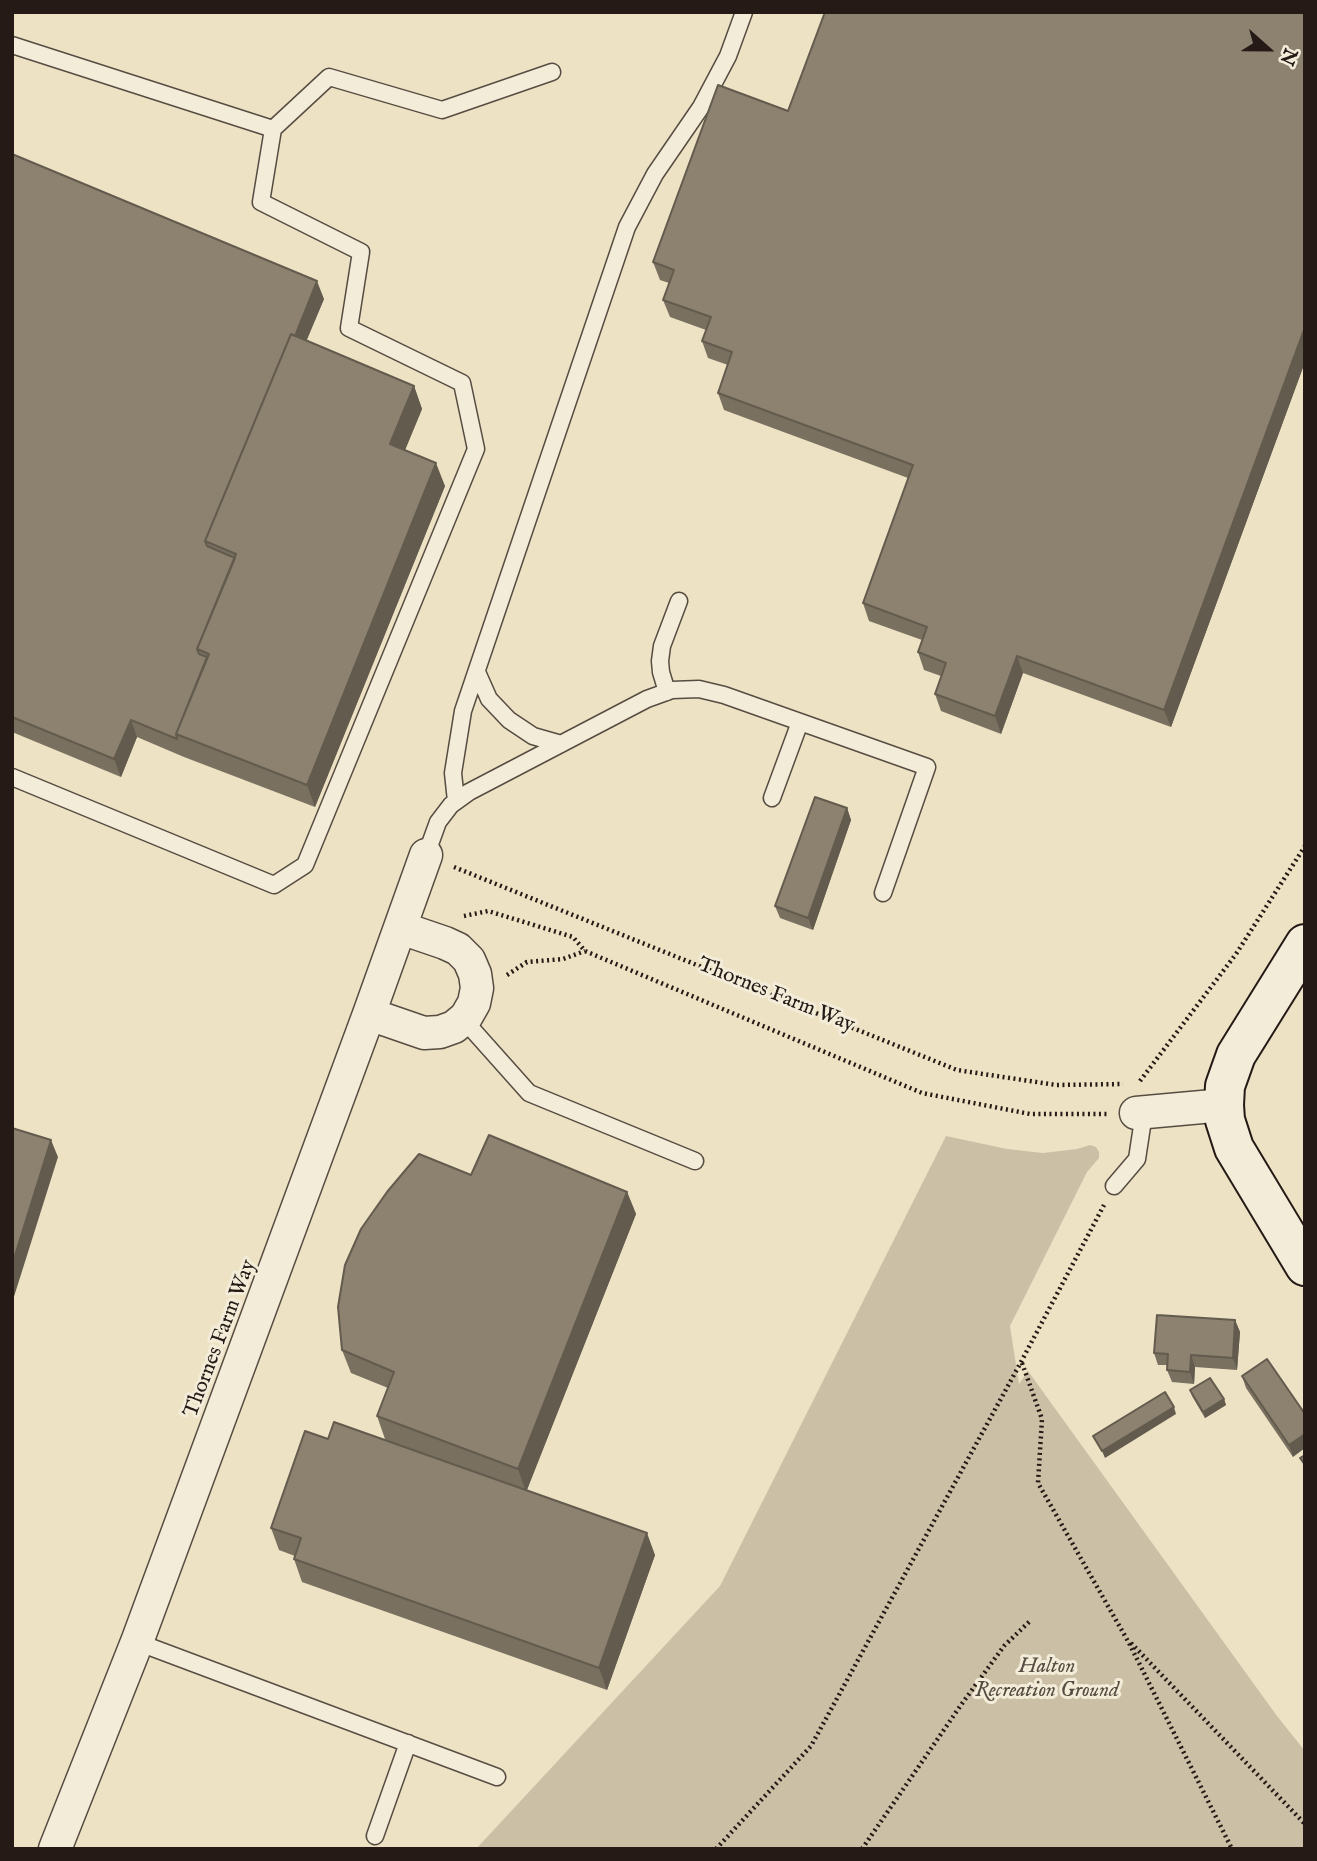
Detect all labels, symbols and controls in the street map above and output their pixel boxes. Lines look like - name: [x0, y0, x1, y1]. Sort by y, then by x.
- north arrow: [1233, 14, 1303, 84]
- text: N: [1273, 45, 1302, 68]
- street label: Thornes Farm Way: [694, 953, 858, 1039]
- street label: Thornes Farm Way: [179, 1257, 263, 1421]
- park label: Halton Recreation Ground: [975, 1655, 1119, 1705]

